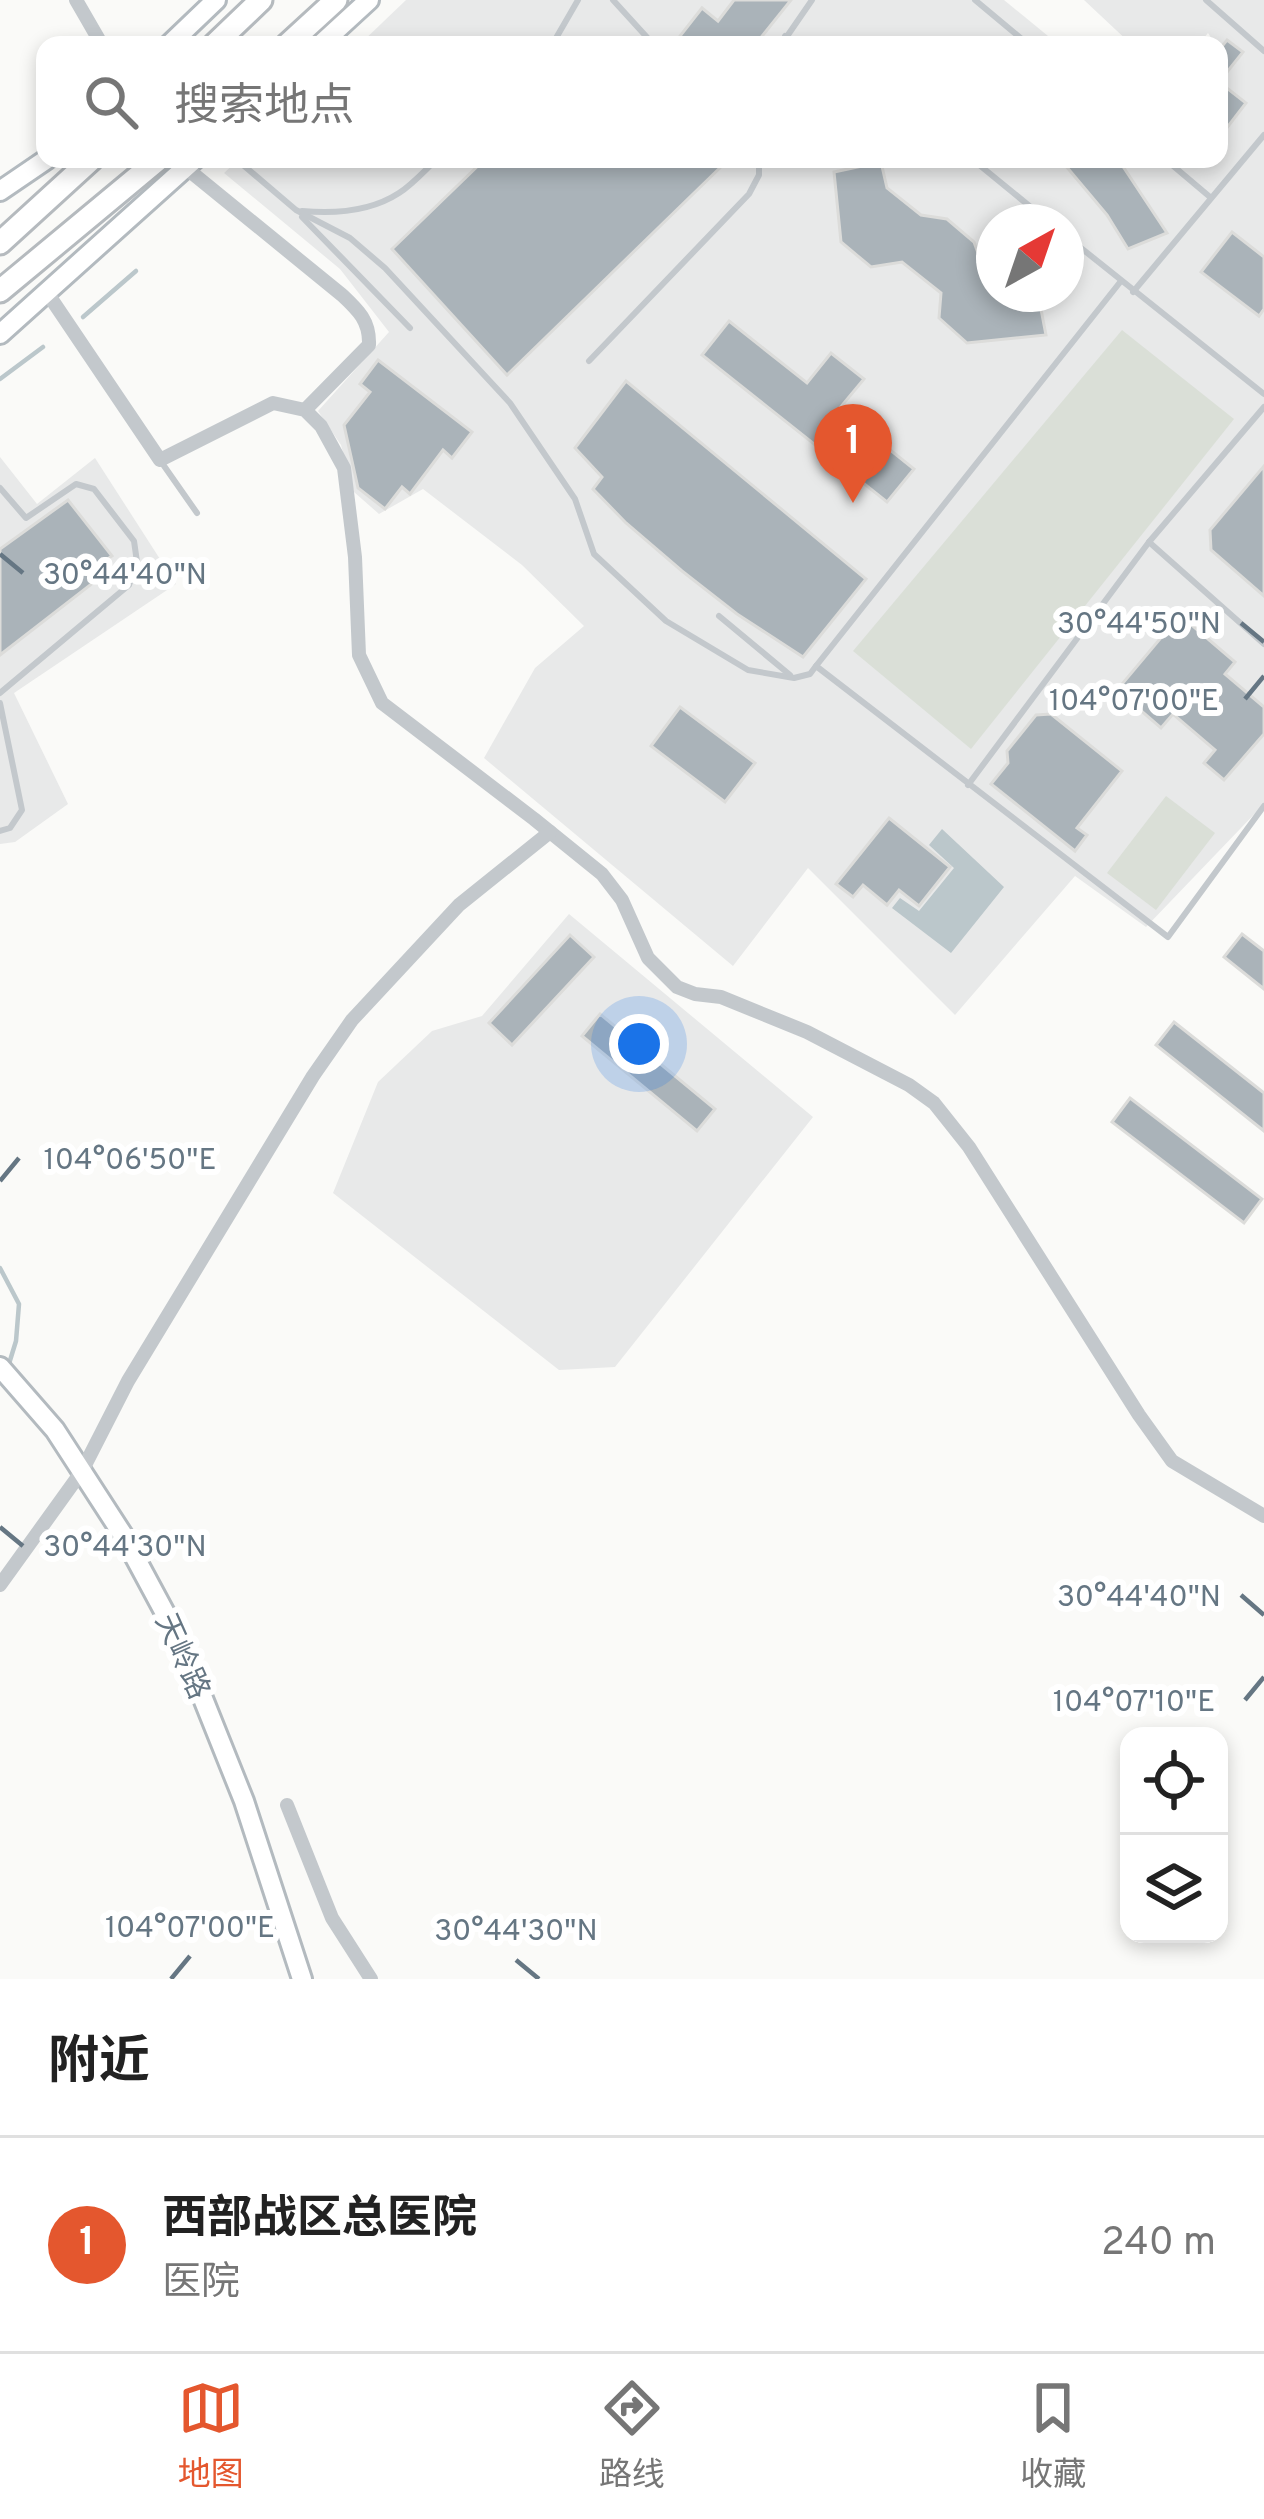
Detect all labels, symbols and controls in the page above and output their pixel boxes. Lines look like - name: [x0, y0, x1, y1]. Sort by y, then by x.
- search box: [36, 36, 1228, 168]
- icon: search: [78, 69, 144, 135]
- text: 搜索地点: [174, 80, 354, 137]
- north arrow: [976, 204, 1084, 312]
- pin: 1: [814, 404, 892, 503]
- text: 30°44'40"N: [43, 558, 207, 595]
- text: 30°44'50"N: [1057, 607, 1221, 644]
- text: 104°07'00"E: [1049, 684, 1219, 721]
- your location: [609, 1014, 669, 1074]
- text: 104°06'50"E: [44, 1143, 216, 1180]
- text: 30°44'30"N: [43, 1530, 207, 1567]
- text: 30°44'40"N: [1057, 1580, 1221, 1617]
- street label: 天岭路: [146, 1608, 216, 1706]
- text: 104°07'10"E: [1053, 1685, 1215, 1722]
- map controls: [1120, 1727, 1228, 1943]
- button: locate: [1120, 1727, 1228, 1835]
- button: layers: [1120, 1835, 1228, 1943]
- text: 104°07'00"E: [105, 1911, 275, 1948]
- text: 30°44'30"N: [434, 1914, 598, 1951]
- text: 附近: [48, 2032, 150, 2097]
- text: 西部战区总医院: [162, 2192, 477, 2249]
- text: 1: [79, 2220, 95, 2269]
- text: 240 m: [1101, 2220, 1216, 2269]
- text: 医院: [162, 2260, 240, 2309]
- tab: 地图: [178, 2375, 244, 2498]
- tab: 路线: [599, 2375, 665, 2498]
- tab: 收藏: [1020, 2375, 1086, 2498]

